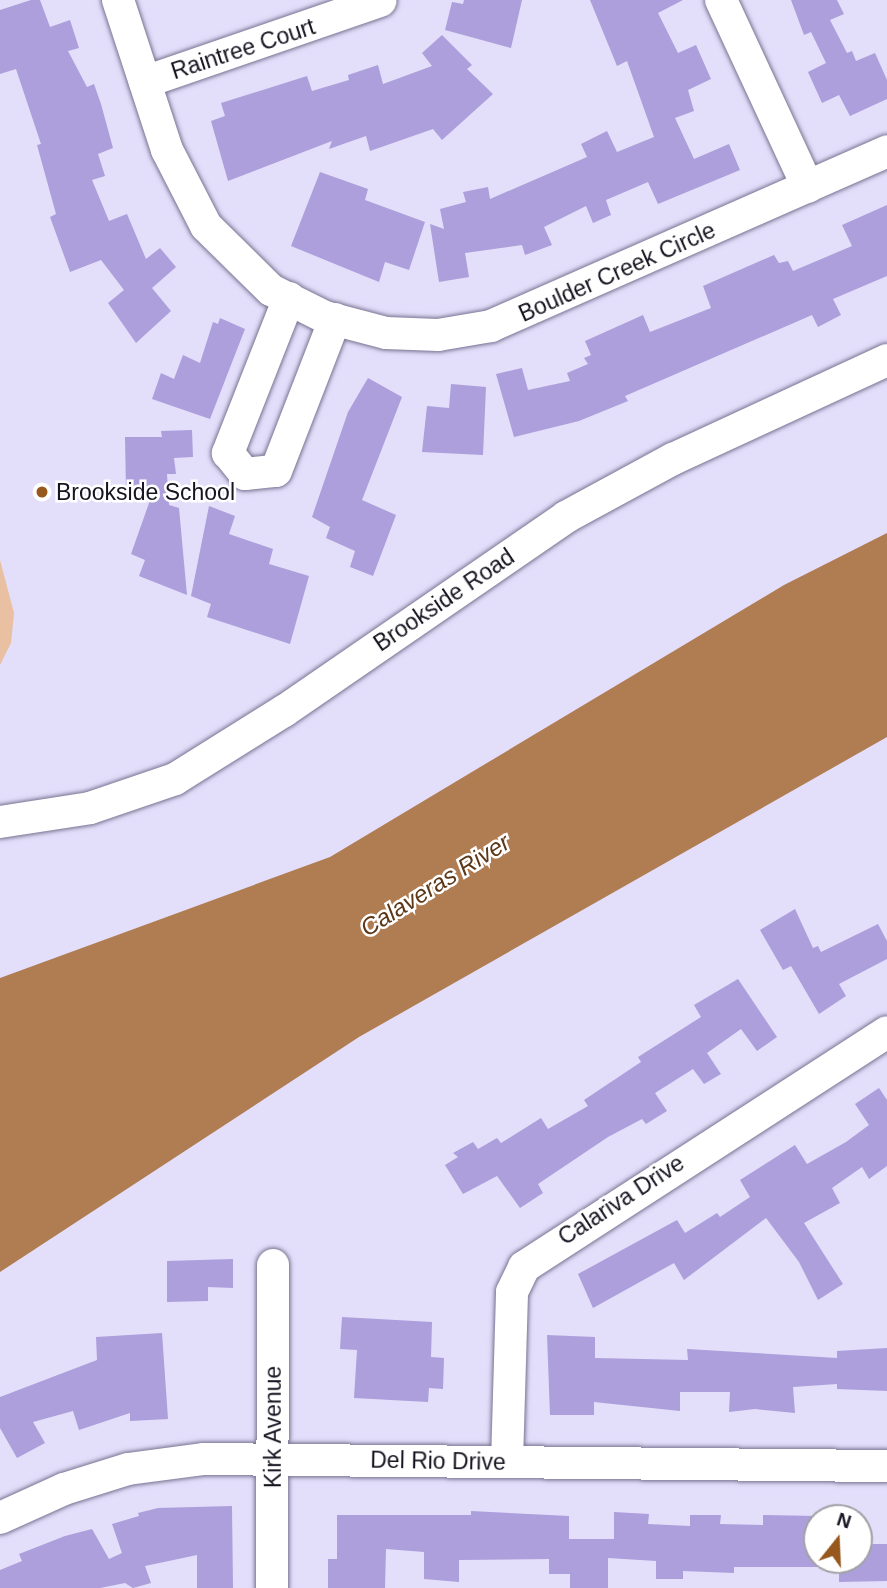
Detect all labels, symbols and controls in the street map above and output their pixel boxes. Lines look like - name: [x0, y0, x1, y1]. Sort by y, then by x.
- street label: Raintree Court: [168, 13, 318, 85]
- street label: Boulder Creek Circle: [514, 216, 720, 328]
- place label: Brookside School: [56, 478, 235, 506]
- marker: Brookside School: [34, 484, 50, 500]
- street label: Brookside Road: [368, 543, 520, 657]
- water label: Calaveras River: [355, 828, 515, 942]
- street label: Calariva Drive: [553, 1149, 689, 1251]
- street label: Kirk Avenue: [259, 1365, 287, 1489]
- street label: Del Rio Drive: [370, 1446, 506, 1476]
- north arrow: [803, 1504, 873, 1574]
- text: N: [834, 1508, 854, 1533]

